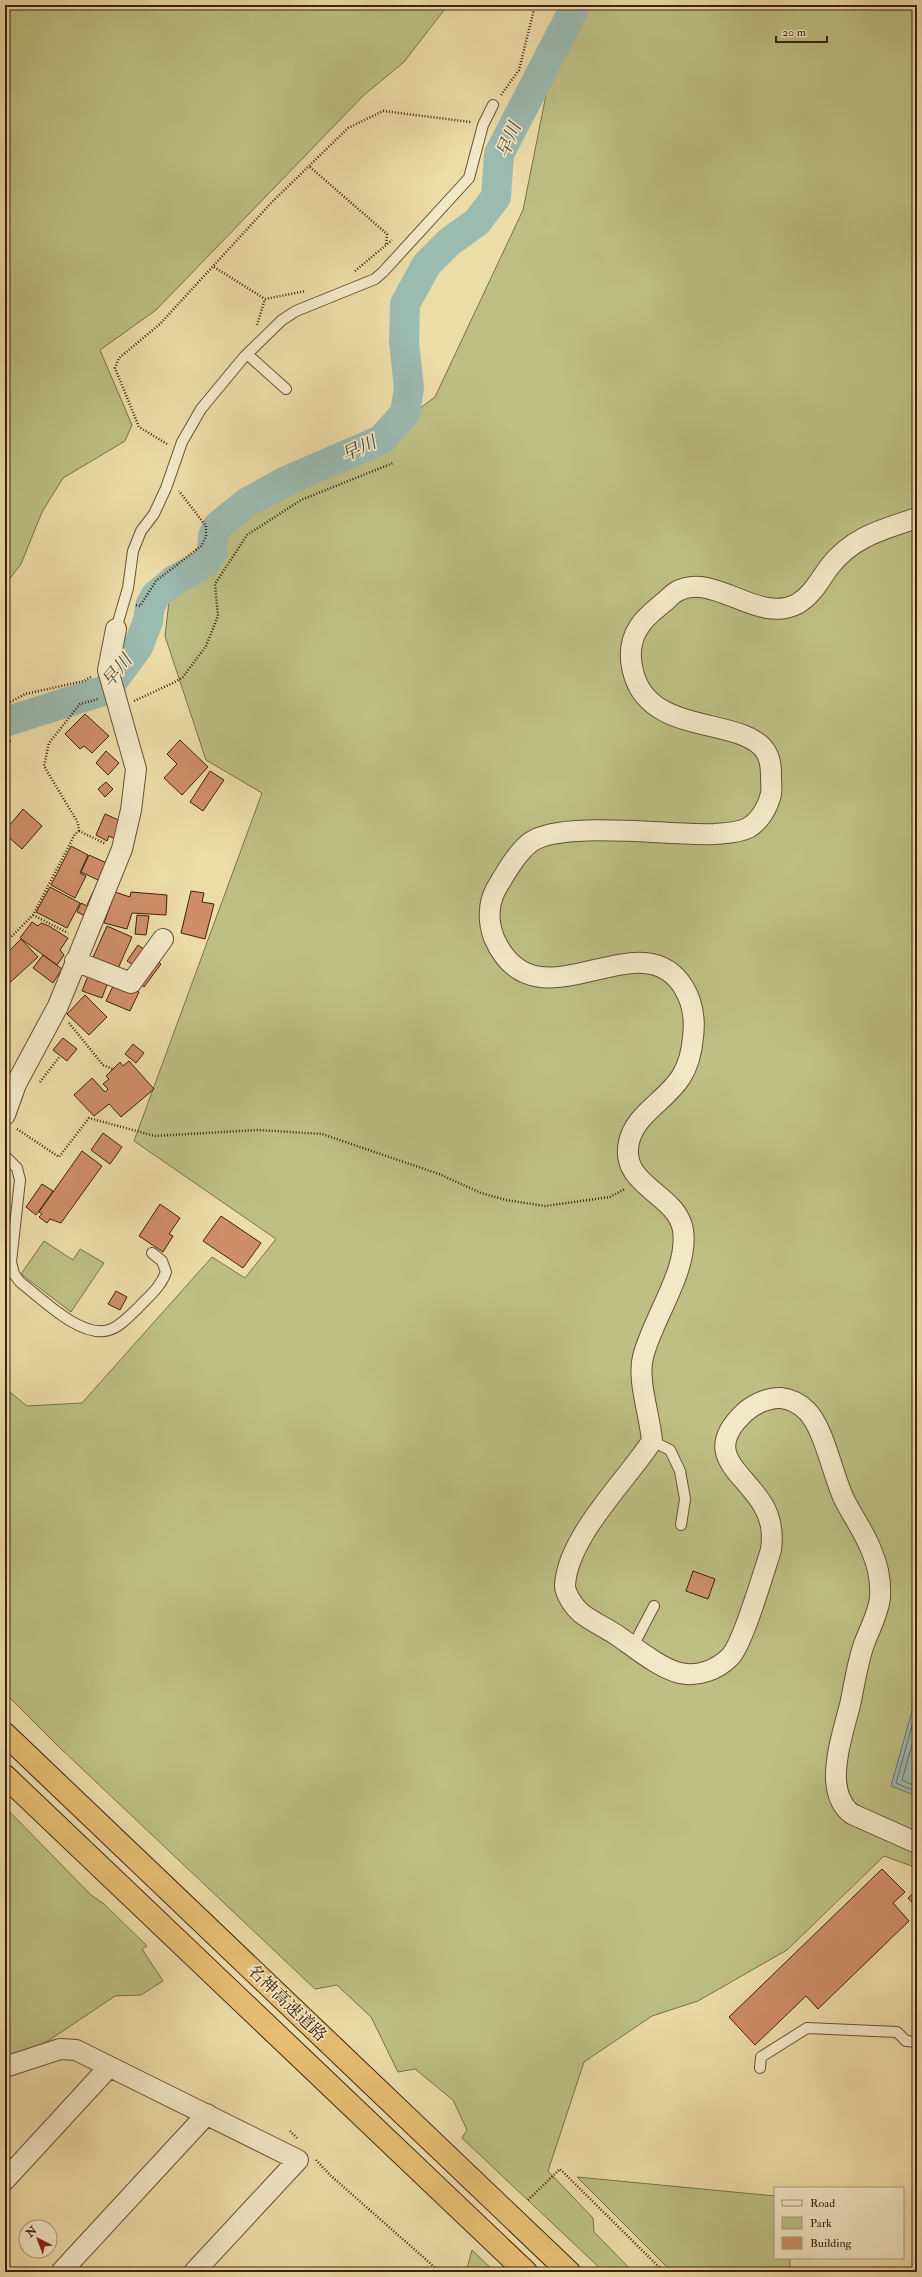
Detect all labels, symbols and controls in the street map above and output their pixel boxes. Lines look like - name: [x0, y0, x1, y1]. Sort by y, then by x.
- scale bar: [776, 18, 827, 44]
- text: 20 m: [782, 25, 807, 40]
- water label: 早川: [491, 117, 527, 161]
- water label: 早川: [338, 430, 382, 467]
- water label: 早川: [97, 648, 139, 692]
- street label: 名神高速道路: [243, 1960, 331, 2046]
- legend: [774, 2187, 904, 2259]
- text: Road: [810, 2196, 835, 2211]
- text: Park: [810, 2216, 832, 2231]
- north arrow: [18, 2219, 58, 2259]
- text: N: [23, 2223, 41, 2241]
- text: Building: [810, 2236, 853, 2251]

